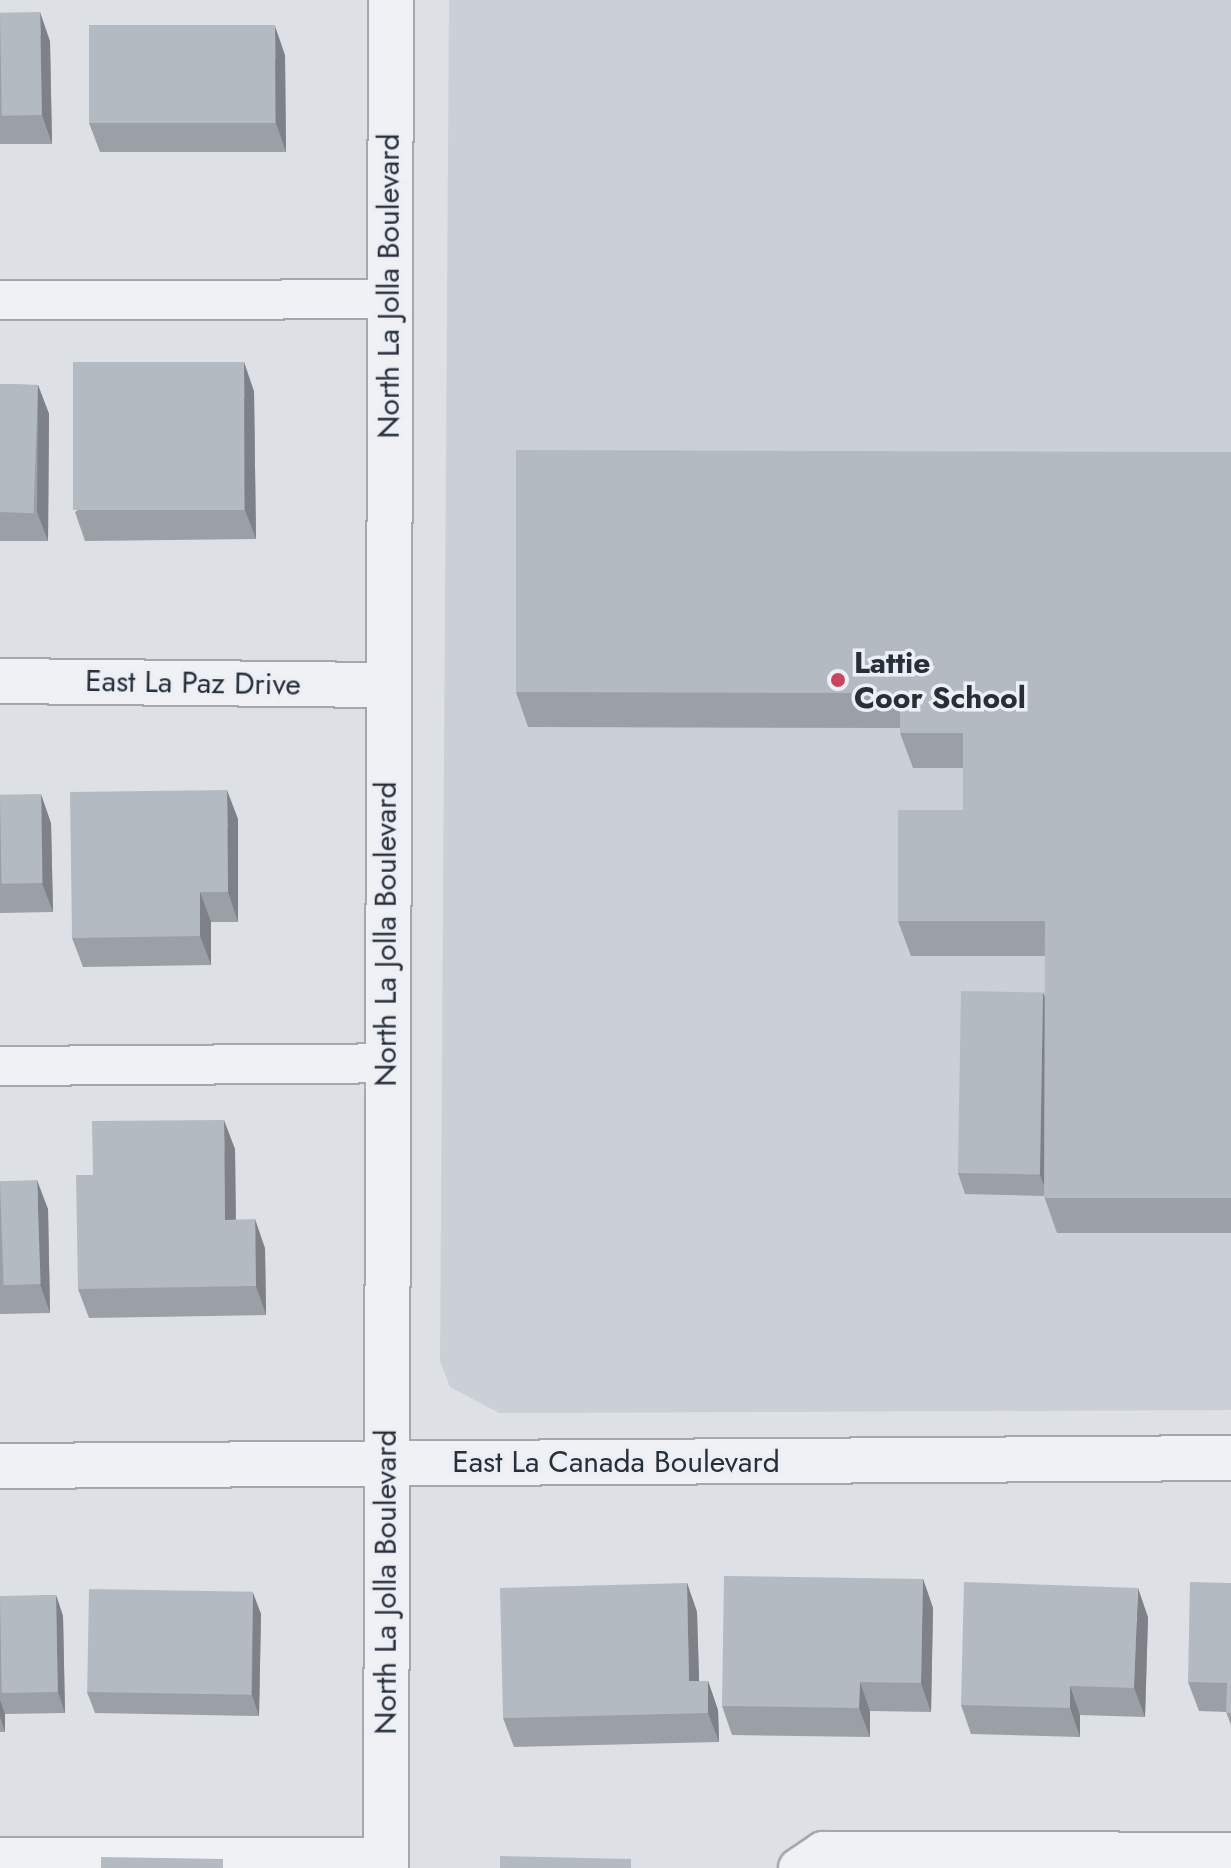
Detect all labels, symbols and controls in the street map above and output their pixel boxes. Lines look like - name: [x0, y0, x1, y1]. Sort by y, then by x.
- street label: North La Jolla Boulevard: [371, 133, 407, 439]
- place label: Lattie Coor School: [854, 645, 1026, 716]
- street label: East La Paz Drive: [85, 663, 301, 703]
- marker: Lattie Coor School: [829, 671, 847, 689]
- street label: North La Jolla Boulevard: [368, 781, 404, 1087]
- street label: North La Jolla Boulevard: [368, 1429, 404, 1735]
- street label: East La Canada Boulevard: [452, 1444, 780, 1480]

